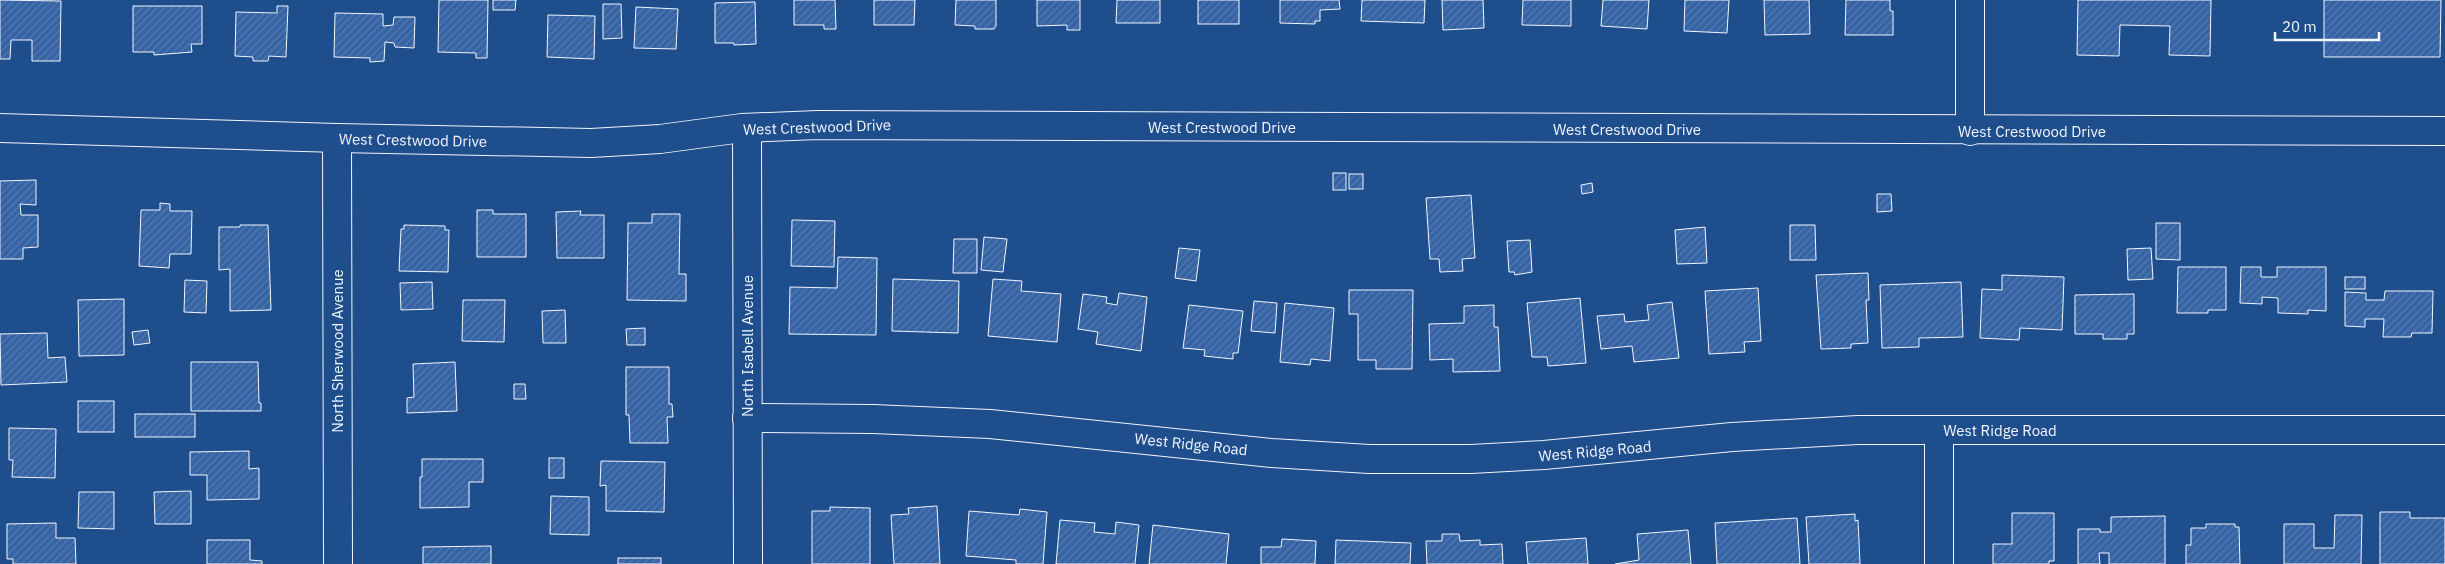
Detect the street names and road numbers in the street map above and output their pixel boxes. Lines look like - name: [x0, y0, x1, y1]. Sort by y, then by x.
- street label: West Crestwood Drive: [743, 115, 891, 139]
- street label: West Crestwood Drive: [1148, 118, 1296, 137]
- street label: West Crestwood Drive: [1553, 120, 1701, 139]
- street label: West Crestwood Drive: [1958, 122, 2106, 141]
- street label: West Crestwood Drive: [339, 129, 487, 151]
- street label: North Sherwood Avenue: [328, 269, 347, 433]
- street label: North Isabell Avenue: [738, 275, 757, 417]
- street label: West Ridge Road: [1943, 421, 2057, 440]
- street label: West Ridge Road: [1134, 429, 1248, 459]
- street label: West Ridge Road: [1538, 437, 1652, 465]

